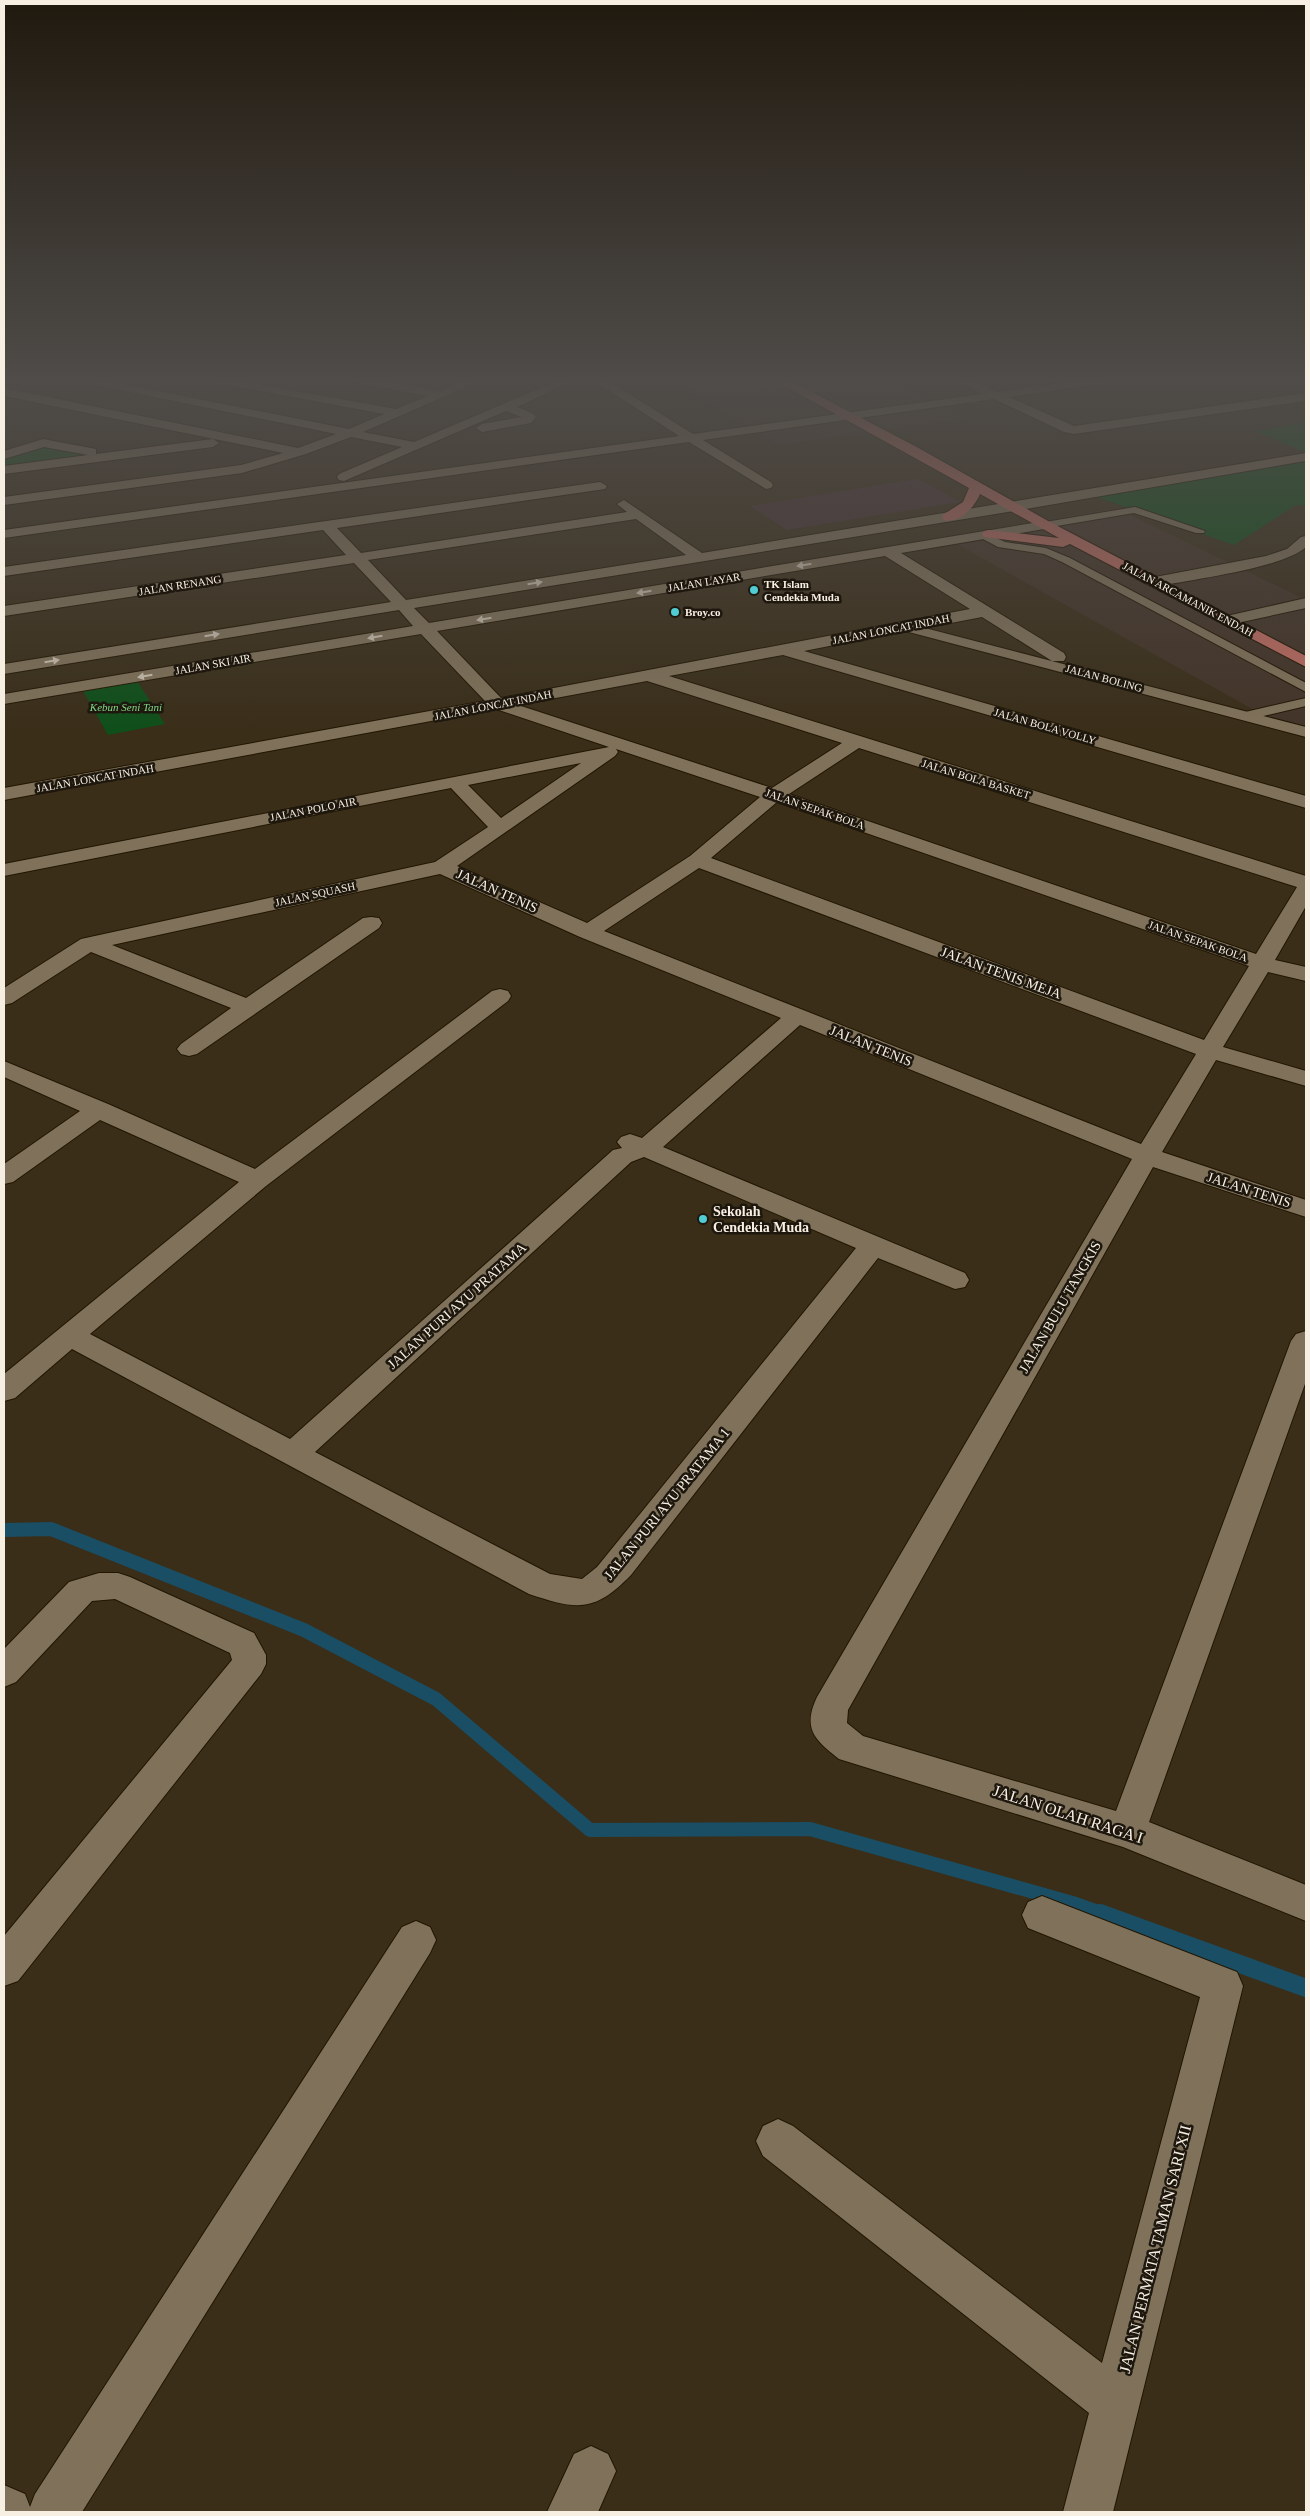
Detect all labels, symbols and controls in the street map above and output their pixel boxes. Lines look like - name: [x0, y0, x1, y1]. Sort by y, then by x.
- street label: JALAN ARCAMANIK ENDAH: [1121, 559, 1255, 639]
- one-way arrow: [796, 562, 812, 570]
- street label: JALAN LAYAR: [667, 570, 742, 594]
- street label: JALAN RENANG: [138, 573, 222, 597]
- place label: TK Islam Cendekia Muda: [764, 578, 840, 603]
- one-way arrow: [527, 579, 543, 587]
- marker: TK Islam Cendekia Muda: [748, 584, 760, 596]
- one-way arrow: [636, 588, 652, 596]
- marker: Broy.co: [669, 606, 681, 618]
- place label: Broy.co: [685, 606, 721, 618]
- street label: JALAN LONCAT INDAH: [831, 612, 951, 646]
- one-way arrow: [475, 615, 491, 623]
- one-way arrow: [205, 631, 221, 639]
- one-way arrow: [366, 633, 382, 641]
- street label: JALAN SKI AIR: [174, 651, 252, 677]
- one-way arrow: [44, 657, 60, 665]
- street label: JALAN BOLING: [1064, 662, 1144, 694]
- one-way arrow: [137, 672, 153, 680]
- street label: JALAN LONCAT INDAH: [433, 688, 553, 722]
- park label: Kebun Seni Tani: [89, 701, 162, 713]
- street label: JALAN BOLA VOLLY: [993, 706, 1097, 746]
- street label: JALAN BOLA BASKET: [920, 757, 1032, 801]
- street label: JALAN LONCAT INDAH: [35, 762, 155, 794]
- street label: JALAN SEPAK BOLA: [764, 786, 866, 832]
- street label: JALAN POLO AIR: [269, 795, 358, 823]
- street label: JALAN TENIS: [454, 866, 540, 916]
- street label: JALAN SQUASH: [274, 880, 356, 908]
- street label: JALAN SEPAK BOLA: [1147, 918, 1249, 964]
- street label: JALAN TENIS MEJA: [939, 944, 1064, 1002]
- street label: JALAN TENIS: [828, 1023, 914, 1069]
- street label: JALAN TENIS: [1205, 1169, 1293, 1211]
- place label: Sekolah Cendekia Muda: [713, 1204, 809, 1235]
- marker: Sekolah Cendekia Muda: [697, 1213, 709, 1225]
- street label: JALAN PURI AYU PRATAMA: [385, 1239, 530, 1372]
- street label: JALAN BULU TANGKIS: [1016, 1239, 1104, 1375]
- street label: JALAN PURI AYU PRATAMA 1: [601, 1425, 733, 1583]
- street label: JALAN OLAH RAGA I: [991, 1782, 1145, 1846]
- street label: JALAN PERMATA TAMAN SARI XII: [1116, 2123, 1194, 2375]

